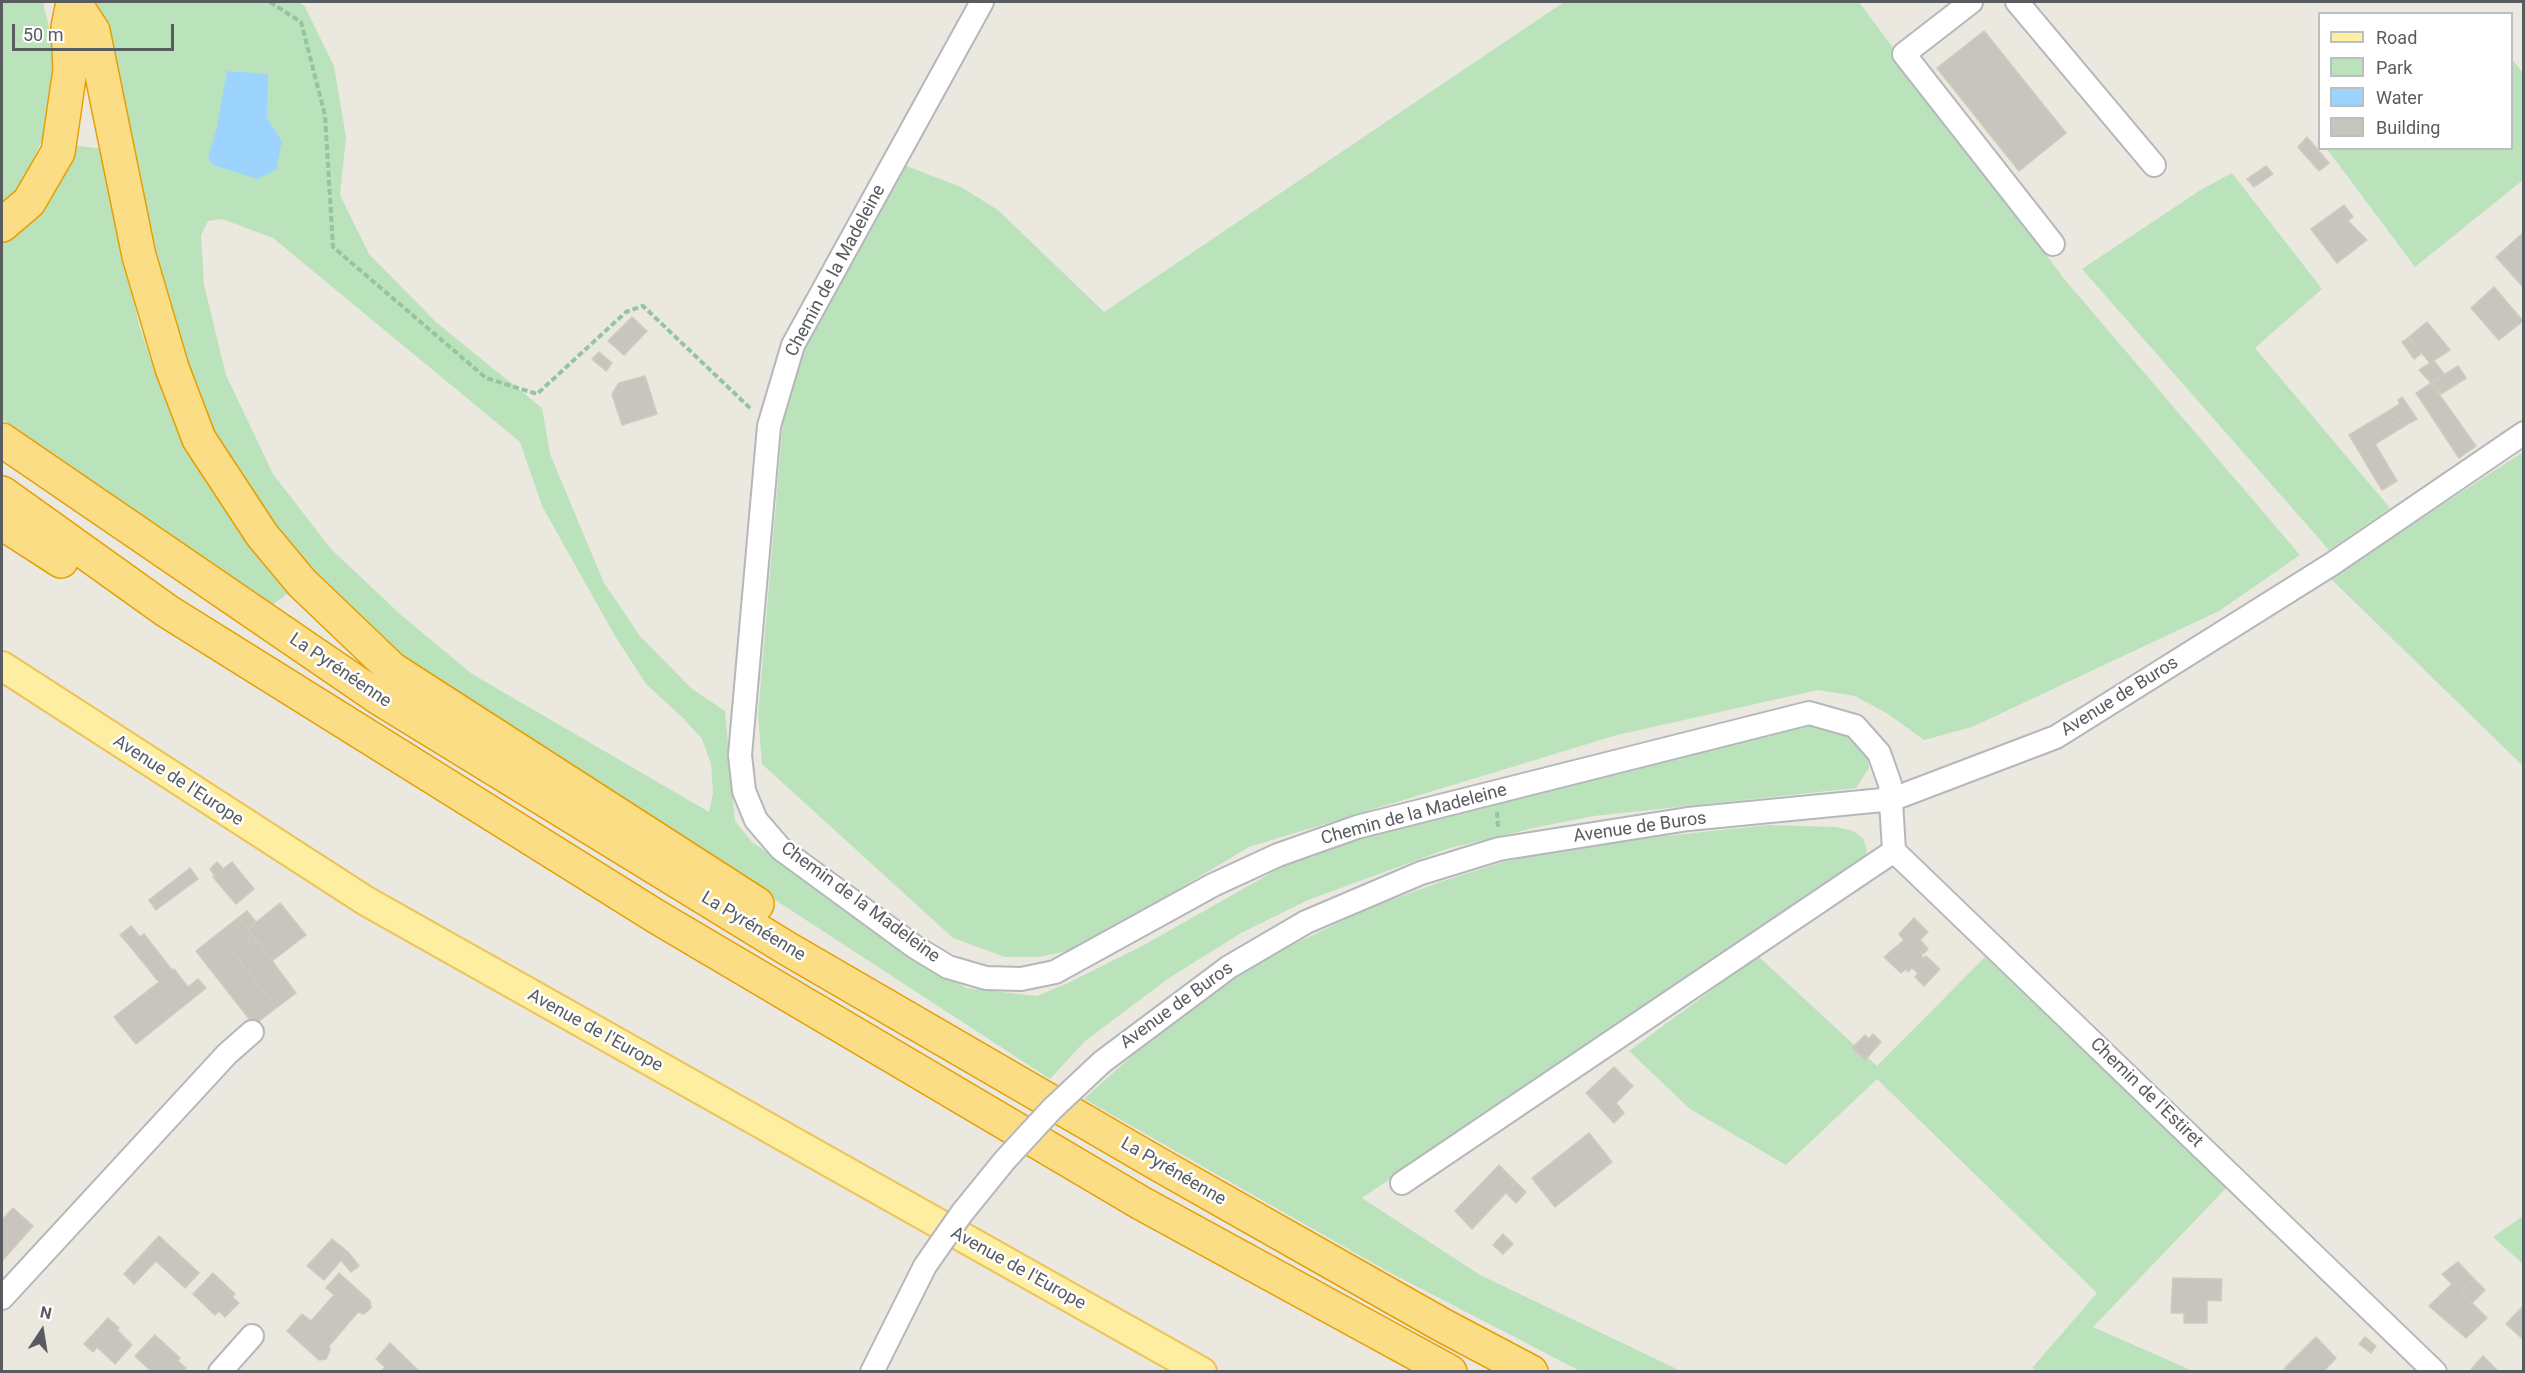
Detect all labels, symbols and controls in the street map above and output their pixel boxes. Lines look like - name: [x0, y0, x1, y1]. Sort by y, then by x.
- scale bar: [15, 12, 177, 50]
- legend: [2318, 12, 2513, 150]
- text: 50 m: [23, 24, 63, 45]
- text: Road: [2376, 27, 2417, 48]
- text: Park: [2376, 57, 2412, 78]
- text: Water: [2376, 87, 2423, 108]
- text: Building: [2376, 117, 2440, 138]
- street label: Chemin de la Madeleine: [782, 181, 890, 361]
- street label: La Pyrénéenne: [285, 629, 395, 713]
- street label: Avenue de Buros: [2057, 652, 2183, 742]
- street label: Avenue de l'Europe: [109, 731, 247, 831]
- street label: Chemin de la Madeleine: [1319, 780, 1509, 850]
- street label: Avenue de Buros: [1572, 808, 1708, 848]
- street label: Chemin de la Madeleine: [776, 838, 944, 968]
- street label: La Pyrénéenne: [697, 887, 809, 967]
- street label: Avenue de Buros: [1116, 958, 1238, 1054]
- street label: Avenue de l'Europe: [524, 985, 666, 1077]
- street label: Chemin de l'Estiret: [2085, 1034, 2207, 1152]
- street label: La Pyrénéenne: [1117, 1133, 1229, 1211]
- street label: Avenue de l'Europe: [947, 1223, 1089, 1315]
- north arrow: [12, 1301, 72, 1361]
- text: N: [38, 1302, 53, 1323]

